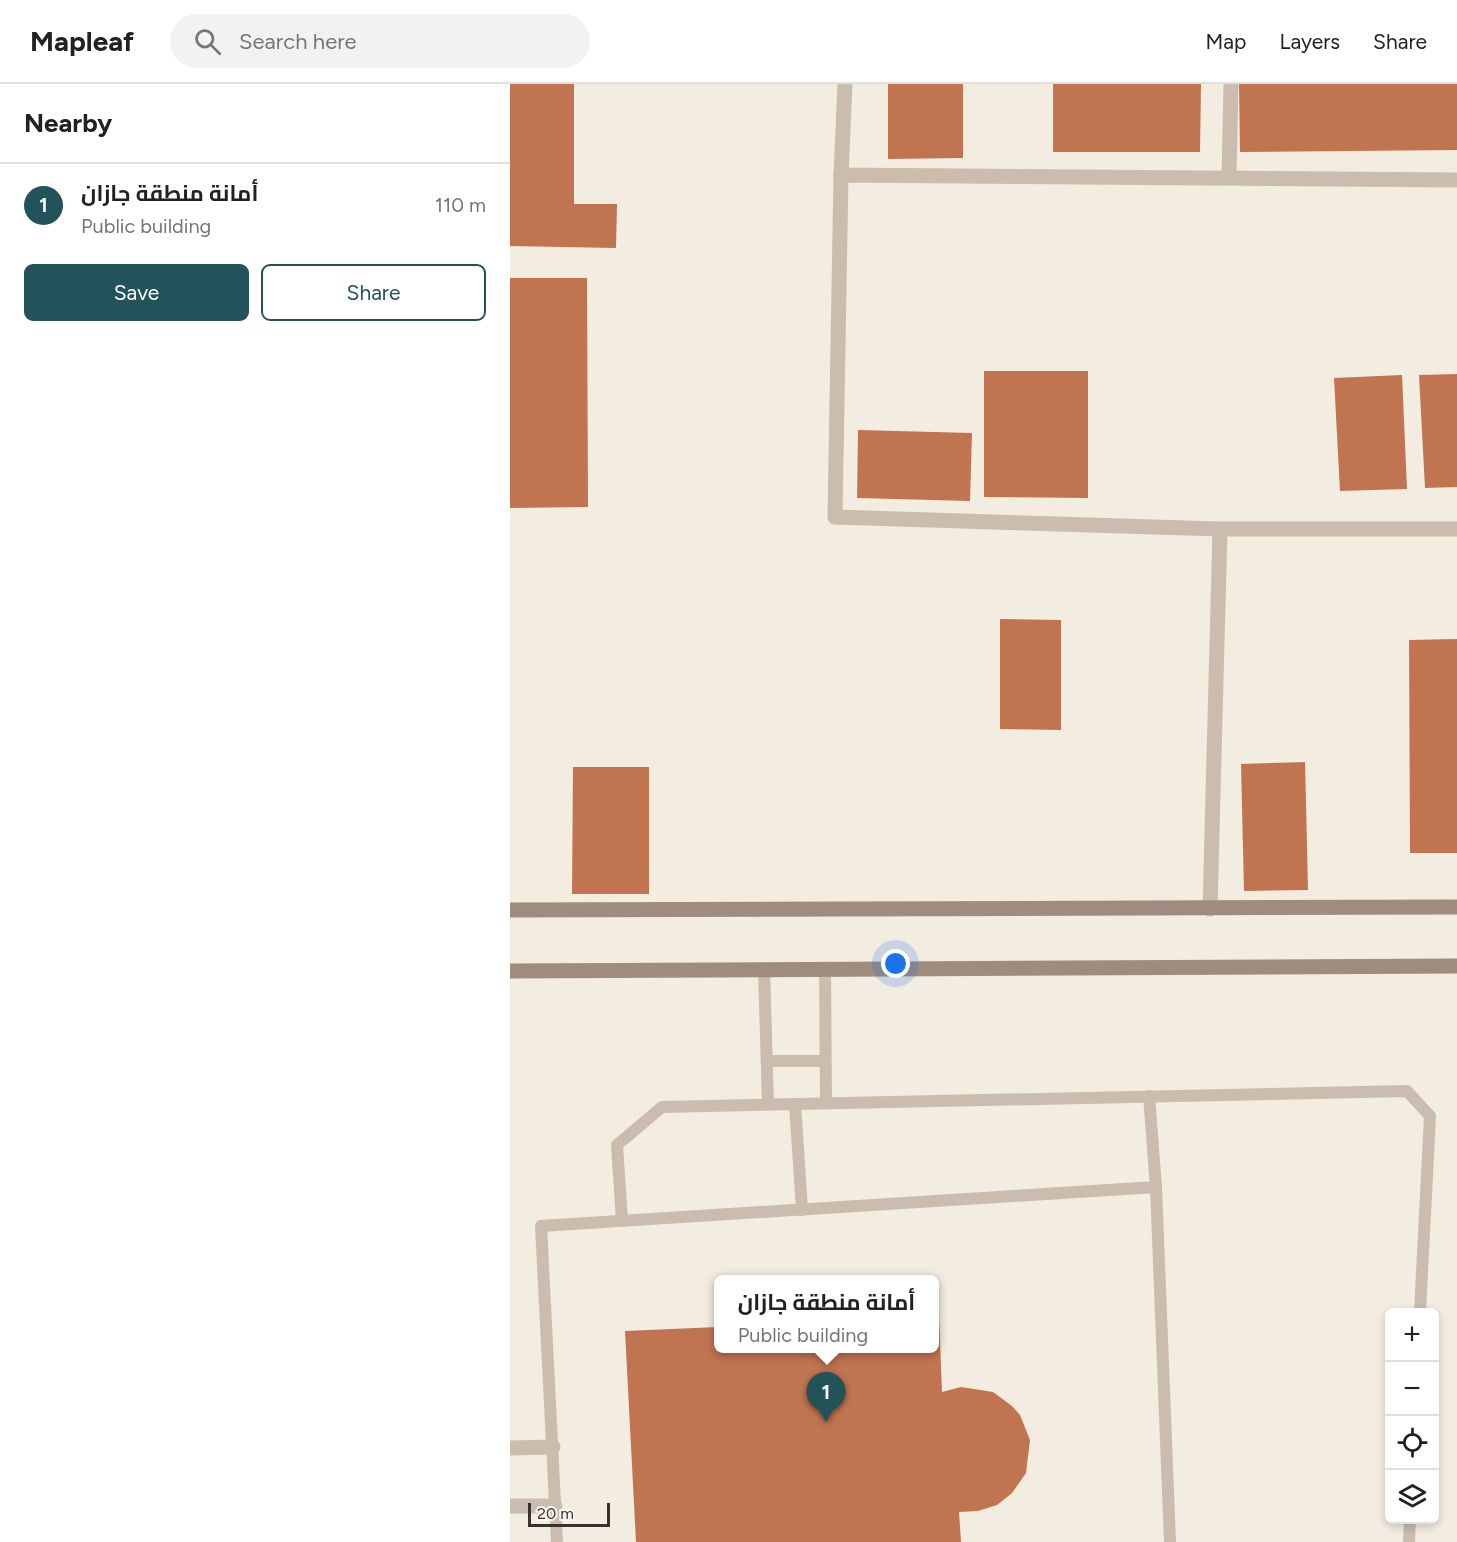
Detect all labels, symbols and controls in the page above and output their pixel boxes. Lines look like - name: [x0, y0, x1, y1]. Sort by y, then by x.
- search box: [170, 14, 590, 68]
- text: Mapleaf: [30, 24, 134, 58]
- icon: search: [191, 25, 224, 58]
- text: Search here: [239, 28, 357, 55]
- text: Map: [1206, 29, 1246, 54]
- text: Layers: [1279, 29, 1340, 54]
- text: Share: [1373, 29, 1427, 54]
- text: Nearby: [24, 107, 112, 139]
- text: أمانة منطقة جازان: [81, 180, 258, 207]
- text: 1: [39, 193, 48, 217]
- text: 110 m: [435, 193, 486, 217]
- text: Public building: [81, 214, 211, 238]
- button: Save: [24, 264, 249, 321]
- button: Share: [261, 264, 486, 321]
- your location: [881, 949, 910, 978]
- popup: [714, 1275, 939, 1353]
- text: أمانة منطقة جازان: [738, 1289, 915, 1316]
- map controls: [1385, 1308, 1439, 1524]
- button: +: [1385, 1308, 1439, 1362]
- text: Public building: [738, 1323, 868, 1347]
- button: −: [1385, 1362, 1439, 1416]
- pin: 1: [806, 1372, 846, 1422]
- button: locate: [1385, 1416, 1439, 1470]
- button: layers: [1385, 1470, 1439, 1524]
- scale bar: [528, 1500, 610, 1528]
- text: 20 m: [537, 1504, 574, 1523]

